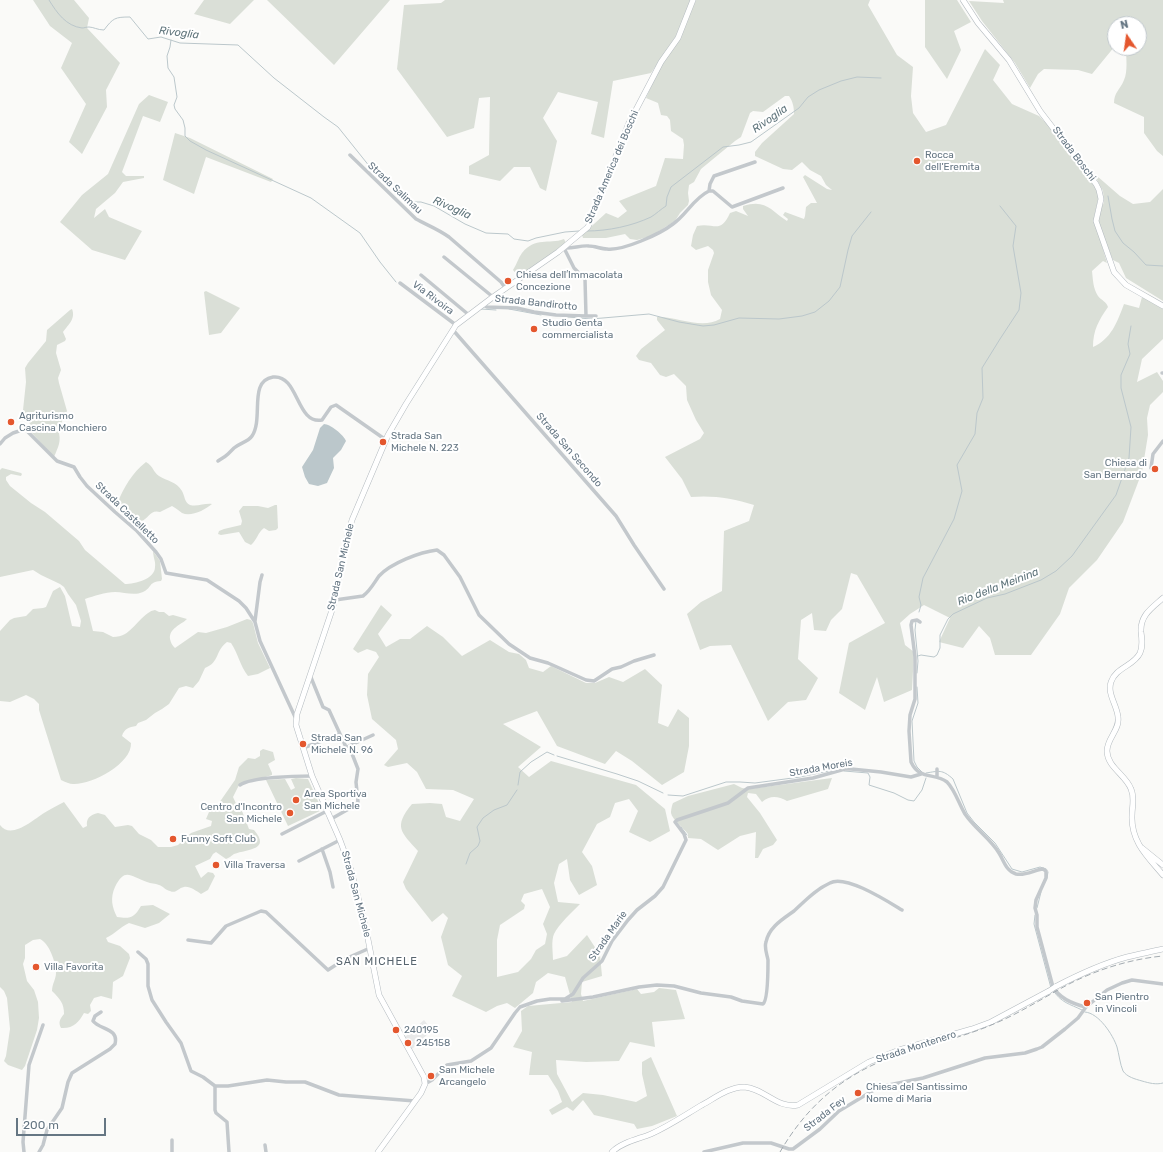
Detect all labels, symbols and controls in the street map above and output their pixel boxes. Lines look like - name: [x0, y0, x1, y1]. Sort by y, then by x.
- north arrow: [1107, 16, 1147, 56]
- text: N: [1119, 18, 1130, 32]
- water label: Rivoglia: [158, 24, 200, 42]
- water label: Rivoglia: [750, 102, 790, 136]
- street label: Strada America dei Boschi: [583, 108, 641, 226]
- street label: Strada Boschi: [1050, 124, 1098, 184]
- place label: Rocca dell'Eremita: [925, 149, 980, 172]
- marker: Rocca dell'Eremita: [912, 156, 922, 166]
- street label: Strada Salimau: [365, 160, 425, 216]
- water label: Rivoglia: [431, 194, 473, 222]
- place label: Chiesa dell′Immacolata Concezione: [516, 269, 623, 292]
- marker: Chiesa dell′Immacolata Concezione: [503, 276, 513, 286]
- street label: Via Rivoira: [410, 279, 456, 317]
- street label: Strada Bandirotto: [494, 293, 578, 313]
- place label: Studio Genta commercialista: [542, 317, 613, 340]
- marker: Studio Genta commercialista: [529, 324, 539, 334]
- place label: Agriturismo Cascina Monchiero: [19, 410, 107, 434]
- street label: Strada San Secondo: [534, 410, 604, 490]
- marker: Agriturismo Cascina Monchiero: [6, 417, 16, 427]
- place label: Strada San Michele N. 223: [391, 430, 459, 454]
- marker: Strada San Michele N. 223: [378, 437, 388, 447]
- place label: Chiesa di San Bernardo: [1084, 457, 1147, 480]
- marker: Chiesa di San Bernardo: [1150, 464, 1160, 474]
- street label: Strada Castelletto: [93, 479, 161, 547]
- street label: Strada San Michele: [325, 522, 357, 612]
- water label: Rio della Meinina: [955, 565, 1041, 609]
- place label: Strada San Michele N. 96: [311, 732, 373, 756]
- marker: Strada San Michele N. 96: [298, 739, 308, 749]
- street label: Strada Moreis: [789, 757, 853, 779]
- place label: Area Sportiva San Michele: [304, 788, 367, 812]
- marker: Area Sportiva San Michele: [291, 795, 301, 805]
- place label: Centro d'Incontro San Michele: [200, 801, 282, 824]
- marker: Centro d'Incontro San Michele: [285, 808, 295, 818]
- place label: Funny Soft Club: [181, 833, 256, 845]
- marker: Funny Soft Club: [168, 834, 178, 844]
- street label: Strada San Michele: [339, 849, 373, 939]
- place label: Villa Traversa: [224, 859, 285, 871]
- marker: Villa Traversa: [211, 860, 221, 870]
- street label: Strada Marie: [586, 909, 630, 963]
- district label: SAN MICHELE: [336, 955, 418, 969]
- place label: Villa Favorita: [44, 961, 103, 973]
- marker: Villa Favorita: [31, 962, 41, 972]
- place label: San Pientro in Vincoli: [1095, 991, 1149, 1014]
- marker: San Pientro in Vincoli: [1082, 998, 1092, 1008]
- place label: 240195: [404, 1024, 438, 1036]
- marker: 240195: [391, 1025, 401, 1035]
- street label: Strada Montenero: [874, 1028, 958, 1066]
- place label: 245158: [416, 1037, 450, 1049]
- marker: 245158: [403, 1038, 413, 1048]
- place label: San Michele Arcangelo: [439, 1064, 495, 1088]
- marker: San Michele Arcangelo: [426, 1071, 436, 1081]
- place label: Chiesa del Santissimo Nome di Maria: [866, 1081, 968, 1104]
- marker: Chiesa del Santissimo Nome di Maria: [853, 1088, 863, 1098]
- street label: Strada Fey: [802, 1094, 848, 1134]
- scale bar: [18, 1110, 108, 1136]
- text: 200 m: [23, 1118, 59, 1132]

